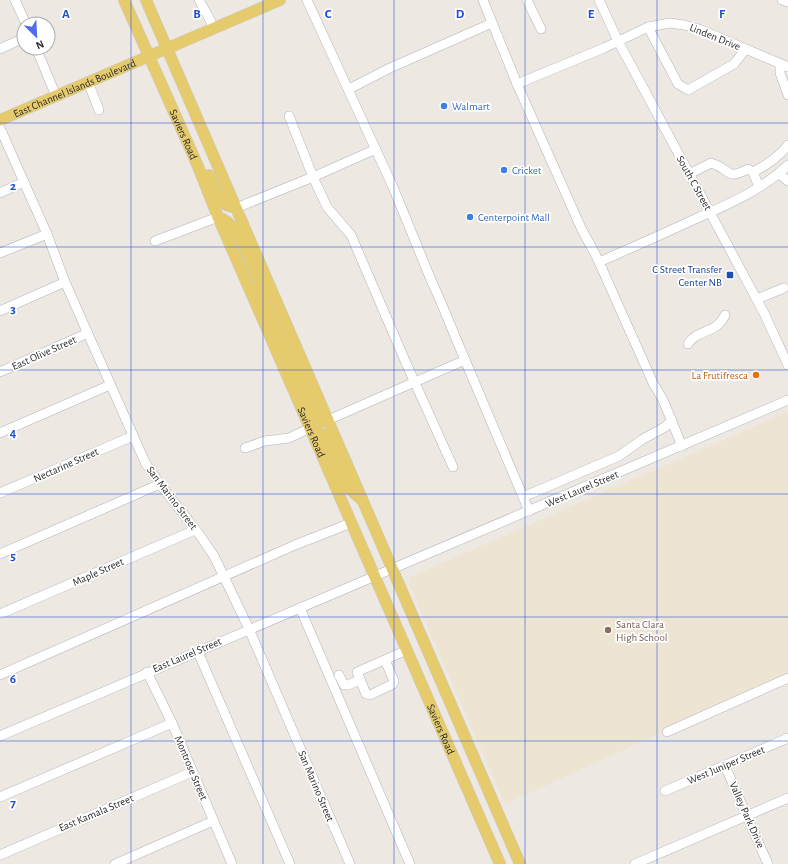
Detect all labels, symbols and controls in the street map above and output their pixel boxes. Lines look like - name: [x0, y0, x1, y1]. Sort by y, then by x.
- text: A: [62, 8, 70, 21]
- text: B: [193, 8, 201, 21]
- text: C: [325, 8, 332, 21]
- text: D: [456, 8, 465, 21]
- text: E: [588, 8, 595, 21]
- text: F: [719, 8, 726, 21]
- north arrow: [16, 16, 56, 56]
- street label: Linden Drive: [688, 22, 742, 52]
- text: N: [34, 38, 46, 51]
- street label: East Channel Islands Boulevard: [12, 57, 138, 119]
- marker: Walmart: [439, 101, 449, 111]
- place label: Walmart: [452, 101, 490, 112]
- street label: Saviers Road: [168, 108, 200, 161]
- street label: South C Street: [675, 154, 714, 213]
- marker: Cricket: [499, 165, 509, 175]
- place label: Cricket: [512, 165, 542, 176]
- text: 2: [10, 180, 16, 193]
- marker: Centerpoint Mall: [465, 212, 475, 222]
- place label: Centerpoint Mall: [478, 212, 550, 223]
- place label: C Street Transfer Center NB: [652, 264, 722, 288]
- marker: C Street Transfer Center NB: [725, 270, 735, 280]
- text: 3: [10, 303, 16, 316]
- street label: East Olive Street: [10, 334, 78, 372]
- place label: La Frutifresca: [692, 370, 748, 381]
- marker: La Frutifresca: [751, 370, 761, 380]
- street label: Saviers Road: [296, 405, 328, 459]
- text: 4: [10, 427, 17, 440]
- street label: Nectarine Street: [32, 446, 101, 484]
- street label: San Marino Street: [145, 464, 200, 532]
- street label: West Laurel Street: [544, 469, 620, 509]
- text: 5: [10, 550, 16, 563]
- street label: Maple Street: [71, 556, 126, 588]
- place label: Santa Clara High School: [616, 619, 668, 643]
- marker: Santa Clara High School: [603, 625, 613, 635]
- street label: East Laurel Street: [151, 635, 224, 674]
- text: 6: [10, 673, 16, 686]
- street label: Saviers Road: [425, 702, 457, 756]
- street label: Montrose Street: [173, 734, 210, 802]
- street label: West Juniper Street: [686, 744, 767, 786]
- street label: San Marino Street: [296, 749, 336, 824]
- street label: Valley Park Drive: [727, 780, 767, 850]
- street label: East Kamala Street: [57, 792, 135, 834]
- text: 7: [10, 797, 16, 810]

